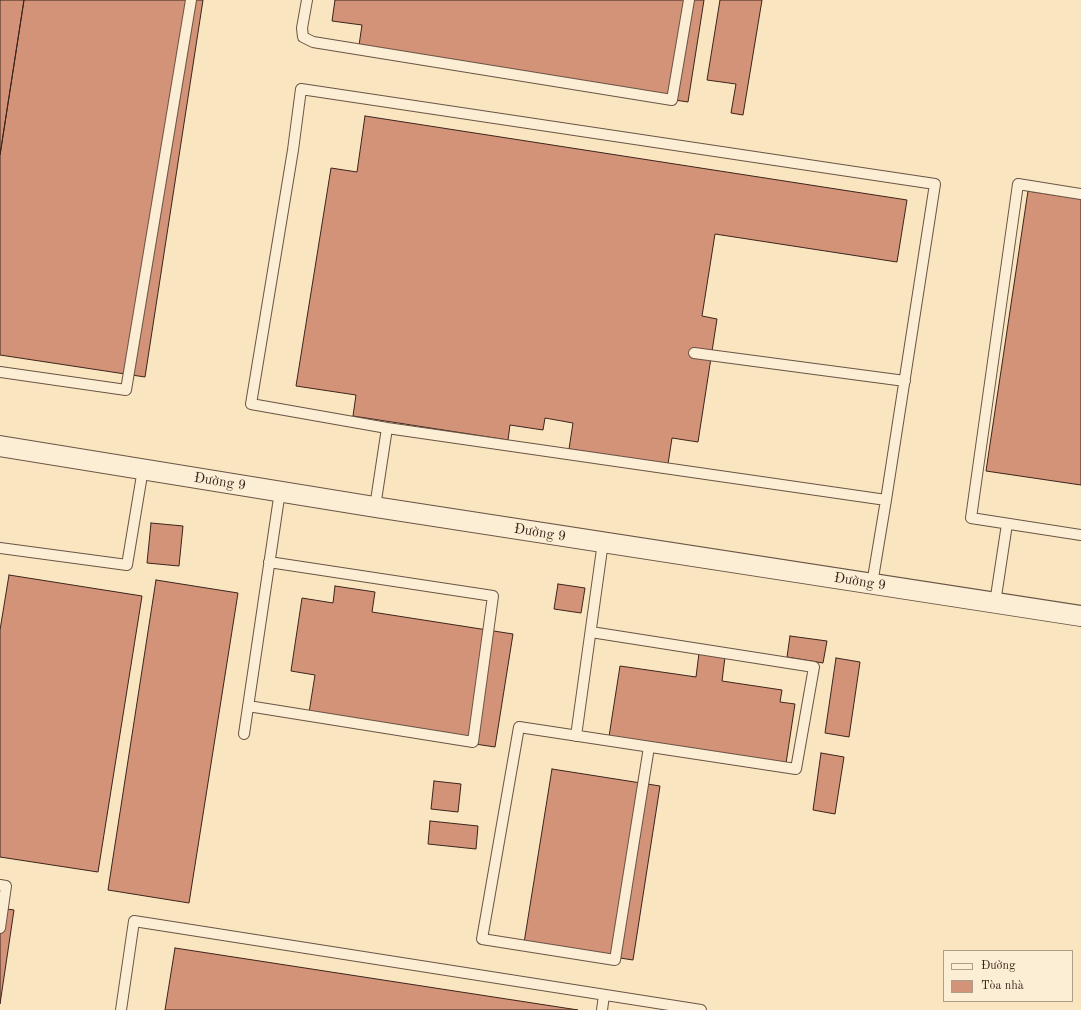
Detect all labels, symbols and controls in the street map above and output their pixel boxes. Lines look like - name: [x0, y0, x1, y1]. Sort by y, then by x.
- street label: Đường 9: [193, 470, 247, 494]
- street label: Đường 9: [513, 521, 567, 545]
- street label: Đường 9: [833, 570, 887, 594]
- legend: [943, 950, 1073, 1002]
- text: Đường: [981, 960, 1016, 972]
- text: Tòa nhà: [981, 980, 1024, 992]

